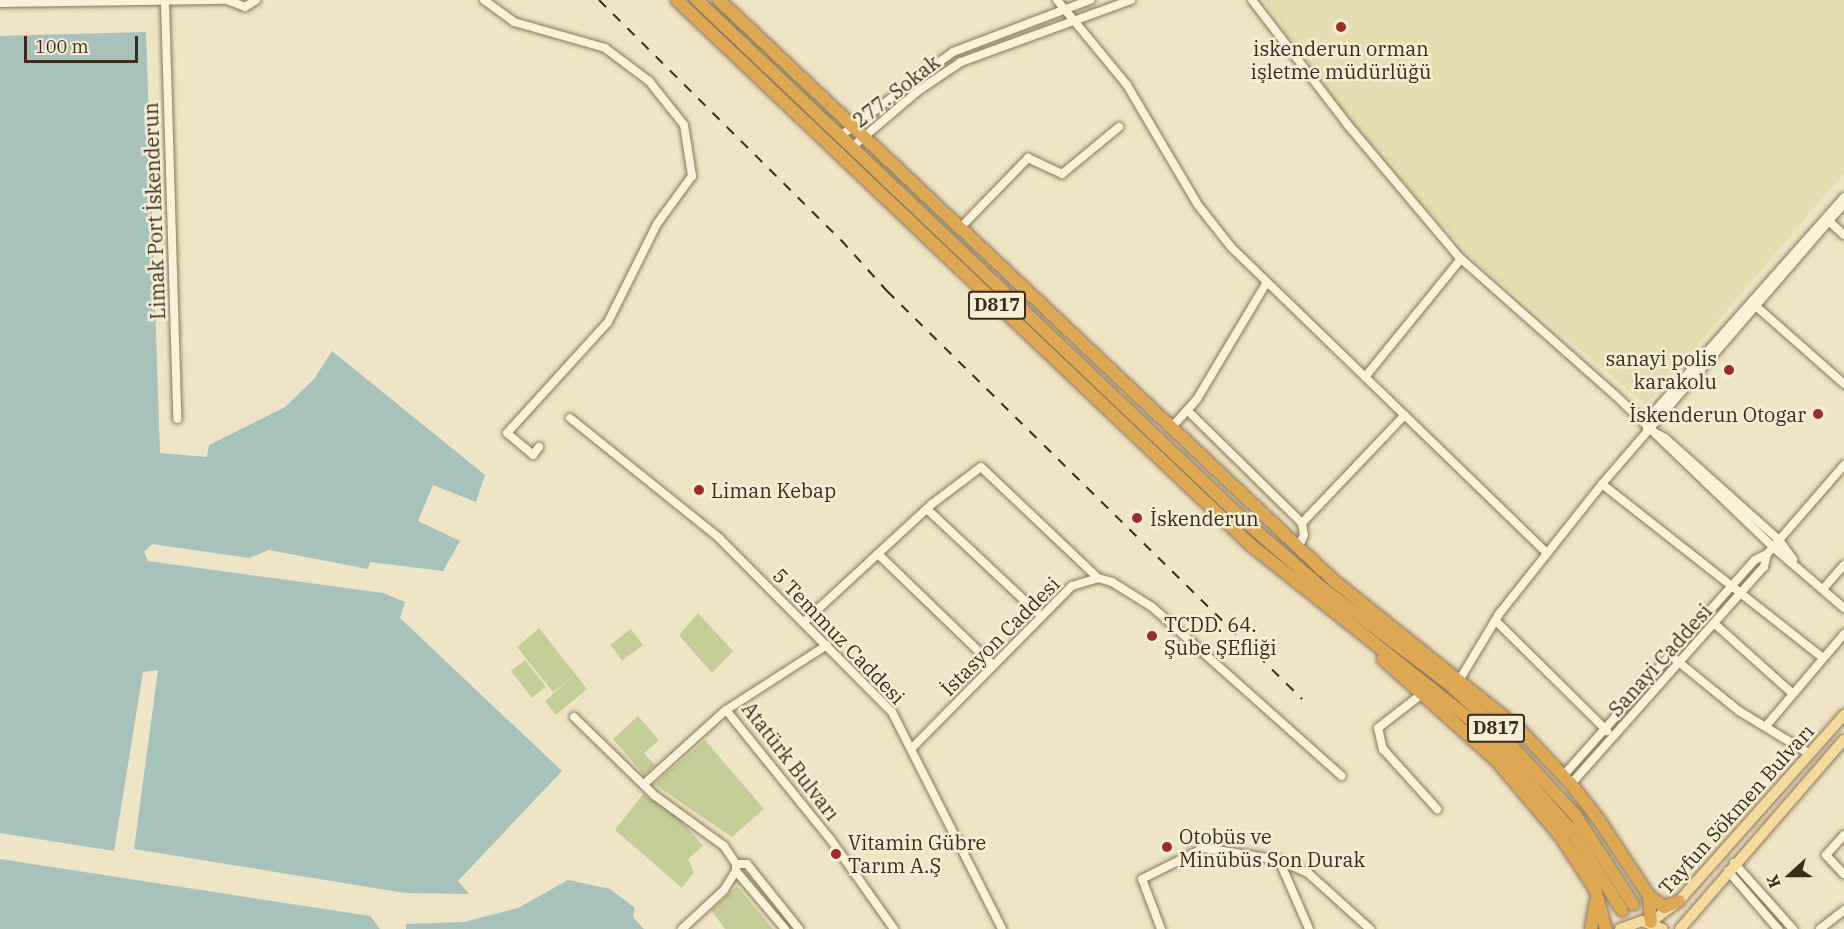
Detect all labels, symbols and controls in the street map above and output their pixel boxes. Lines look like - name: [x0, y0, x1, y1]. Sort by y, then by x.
- marker: iskenderun orman işletme müdürlüğü: [1334, 20, 1348, 34]
- scale bar: [27, 24, 141, 62]
- text: 100 m: [35, 35, 89, 58]
- place label: iskenderun orman işletme müdürlüğü: [1251, 36, 1431, 83]
- street label: 277. Sokak: [848, 50, 944, 132]
- street label: Limak Port İskenderun: [138, 102, 170, 320]
- road number: D817: [967, 290, 1027, 320]
- place label: sanayi polis karakolu: [1605, 346, 1717, 393]
- marker: sanayi polis karakolu: [1722, 363, 1736, 377]
- place label: İskenderun Otogar: [1629, 402, 1806, 426]
- marker: İskenderun Otogar: [1811, 407, 1825, 421]
- place label: Liman Kebap: [711, 478, 836, 502]
- marker: Liman Kebap: [692, 483, 706, 497]
- place label: İskenderun: [1150, 506, 1259, 530]
- marker: İskenderun: [1128, 509, 1146, 527]
- street label: 5 Temmuz Caddesi: [768, 563, 910, 709]
- street label: İstasyon Caddesi: [936, 572, 1064, 700]
- street label: Sanayi Caddesi: [1603, 599, 1717, 721]
- place label: TCDD. 64. Şube ŞEfliği: [1164, 612, 1276, 659]
- marker: TCDD. 64. Şube ŞEfliği: [1145, 629, 1159, 643]
- street label: Atatürk Bulvarı: [737, 697, 845, 825]
- road number: D817: [1466, 713, 1526, 743]
- street label: Tayfun Sökmen Bulvarı: [1653, 719, 1819, 899]
- place label: Otobüs ve Minübüs Son Durak: [1179, 824, 1365, 871]
- place label: Vitamin Gübre Tarım A.Ş: [848, 831, 986, 878]
- marker: Otobüs ve Minübüs Son Durak: [1160, 840, 1174, 854]
- north arrow: [1760, 845, 1820, 905]
- marker: Vitamin Gübre Tarım A.Ş: [829, 847, 843, 861]
- text: K: [1762, 872, 1785, 891]

